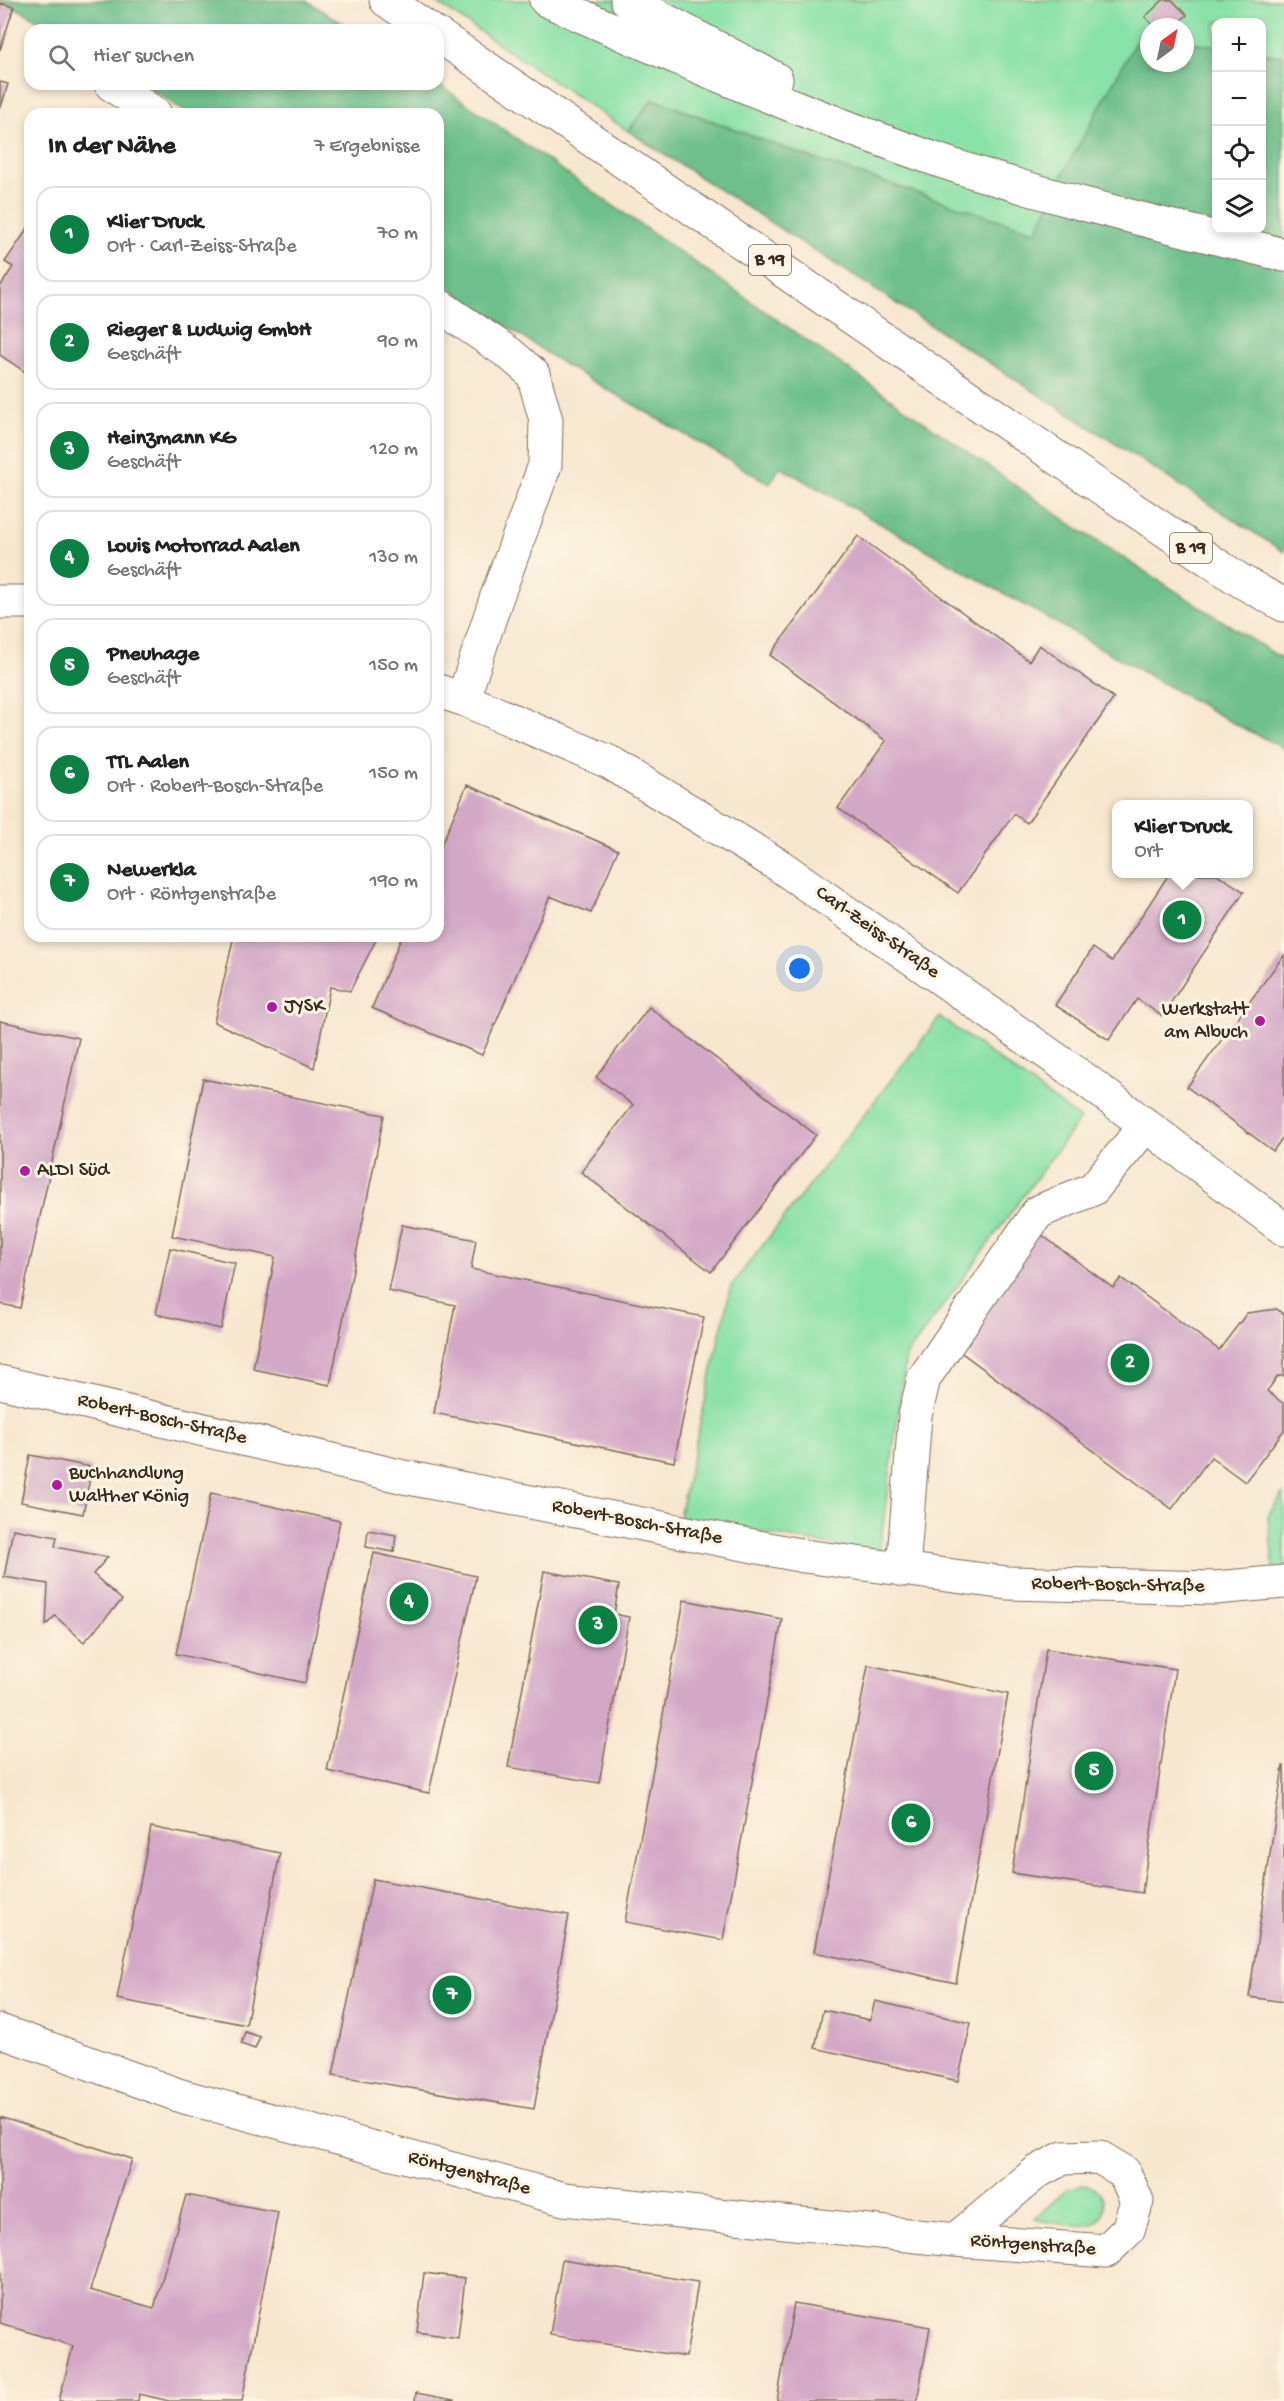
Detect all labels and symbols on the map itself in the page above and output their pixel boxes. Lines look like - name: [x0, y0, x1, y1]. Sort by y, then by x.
- north arrow: [1140, 18, 1194, 72]
- road number: B 19: [749, 245, 791, 275]
- road number: B 19: [1170, 533, 1212, 563]
- street label: Carl-Zeiss-Straße: [810, 882, 944, 985]
- pin: 1: [1162, 898, 1202, 942]
- your location: [785, 954, 814, 983]
- place label: JYSK: [284, 996, 326, 1019]
- place label: Werkstatt am Albuch: [1162, 999, 1250, 1045]
- marker: JYSK: [265, 1000, 279, 1014]
- marker: Werkstatt am Albuch: [1253, 1014, 1267, 1028]
- place label: ALDI Süd: [37, 1160, 111, 1183]
- marker: ALDI Süd: [18, 1164, 32, 1178]
- pin: 2: [1110, 1340, 1150, 1386]
- street label: Robert-Bosch-Straße: [75, 1389, 250, 1451]
- place label: Buchhandlung Walther König: [68, 1463, 189, 1509]
- marker: Buchhandlung Walther König: [50, 1478, 64, 1492]
- street label: Robert-Bosch-Straße: [550, 1495, 725, 1551]
- street label: Robert-Bosch-Straße: [1031, 1573, 1205, 1599]
- pin: 4: [390, 1580, 428, 1624]
- pin: 3: [578, 1602, 618, 1648]
- pin: 5: [1074, 1748, 1114, 1794]
- pin: 6: [892, 1800, 930, 1846]
- pin: 7: [432, 1972, 472, 2018]
- street label: Röntgenstraße: [405, 2147, 533, 2202]
- street label: Röntgenstraße: [969, 2230, 1097, 2262]

